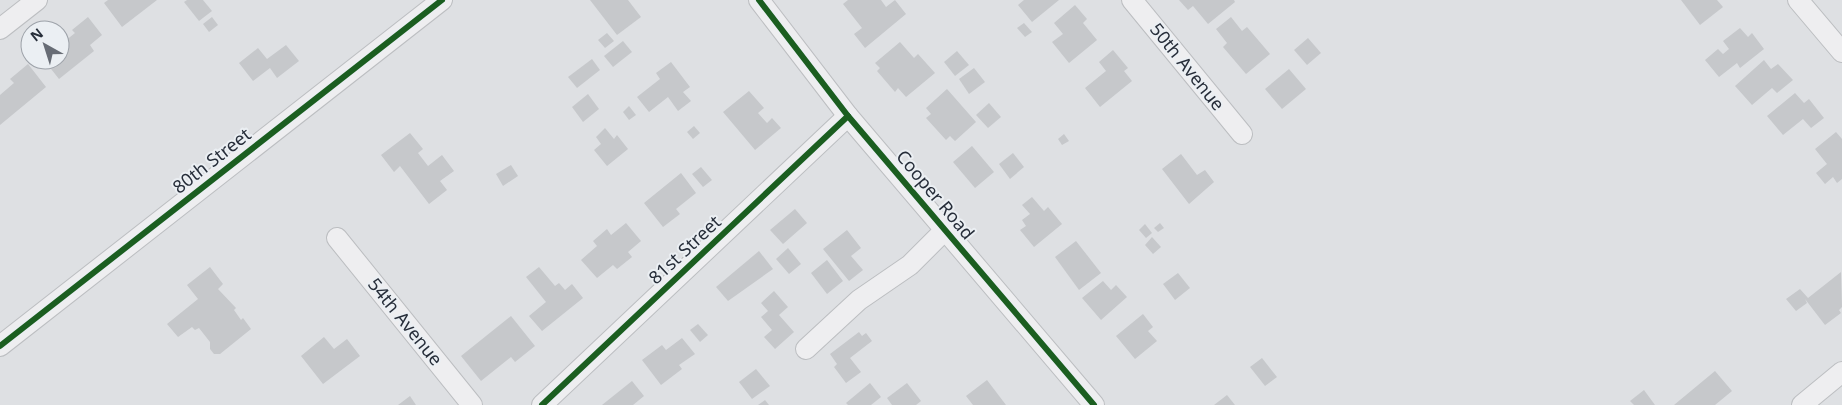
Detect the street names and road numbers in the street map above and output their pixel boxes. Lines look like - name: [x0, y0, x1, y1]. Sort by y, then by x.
- street label: 50th Avenue: [1145, 18, 1230, 115]
- street label: 80th Street: [167, 122, 256, 198]
- street label: Cooper Road: [891, 145, 980, 244]
- street label: 81st Street: [643, 209, 726, 289]
- street label: 54th Avenue: [363, 273, 448, 370]

